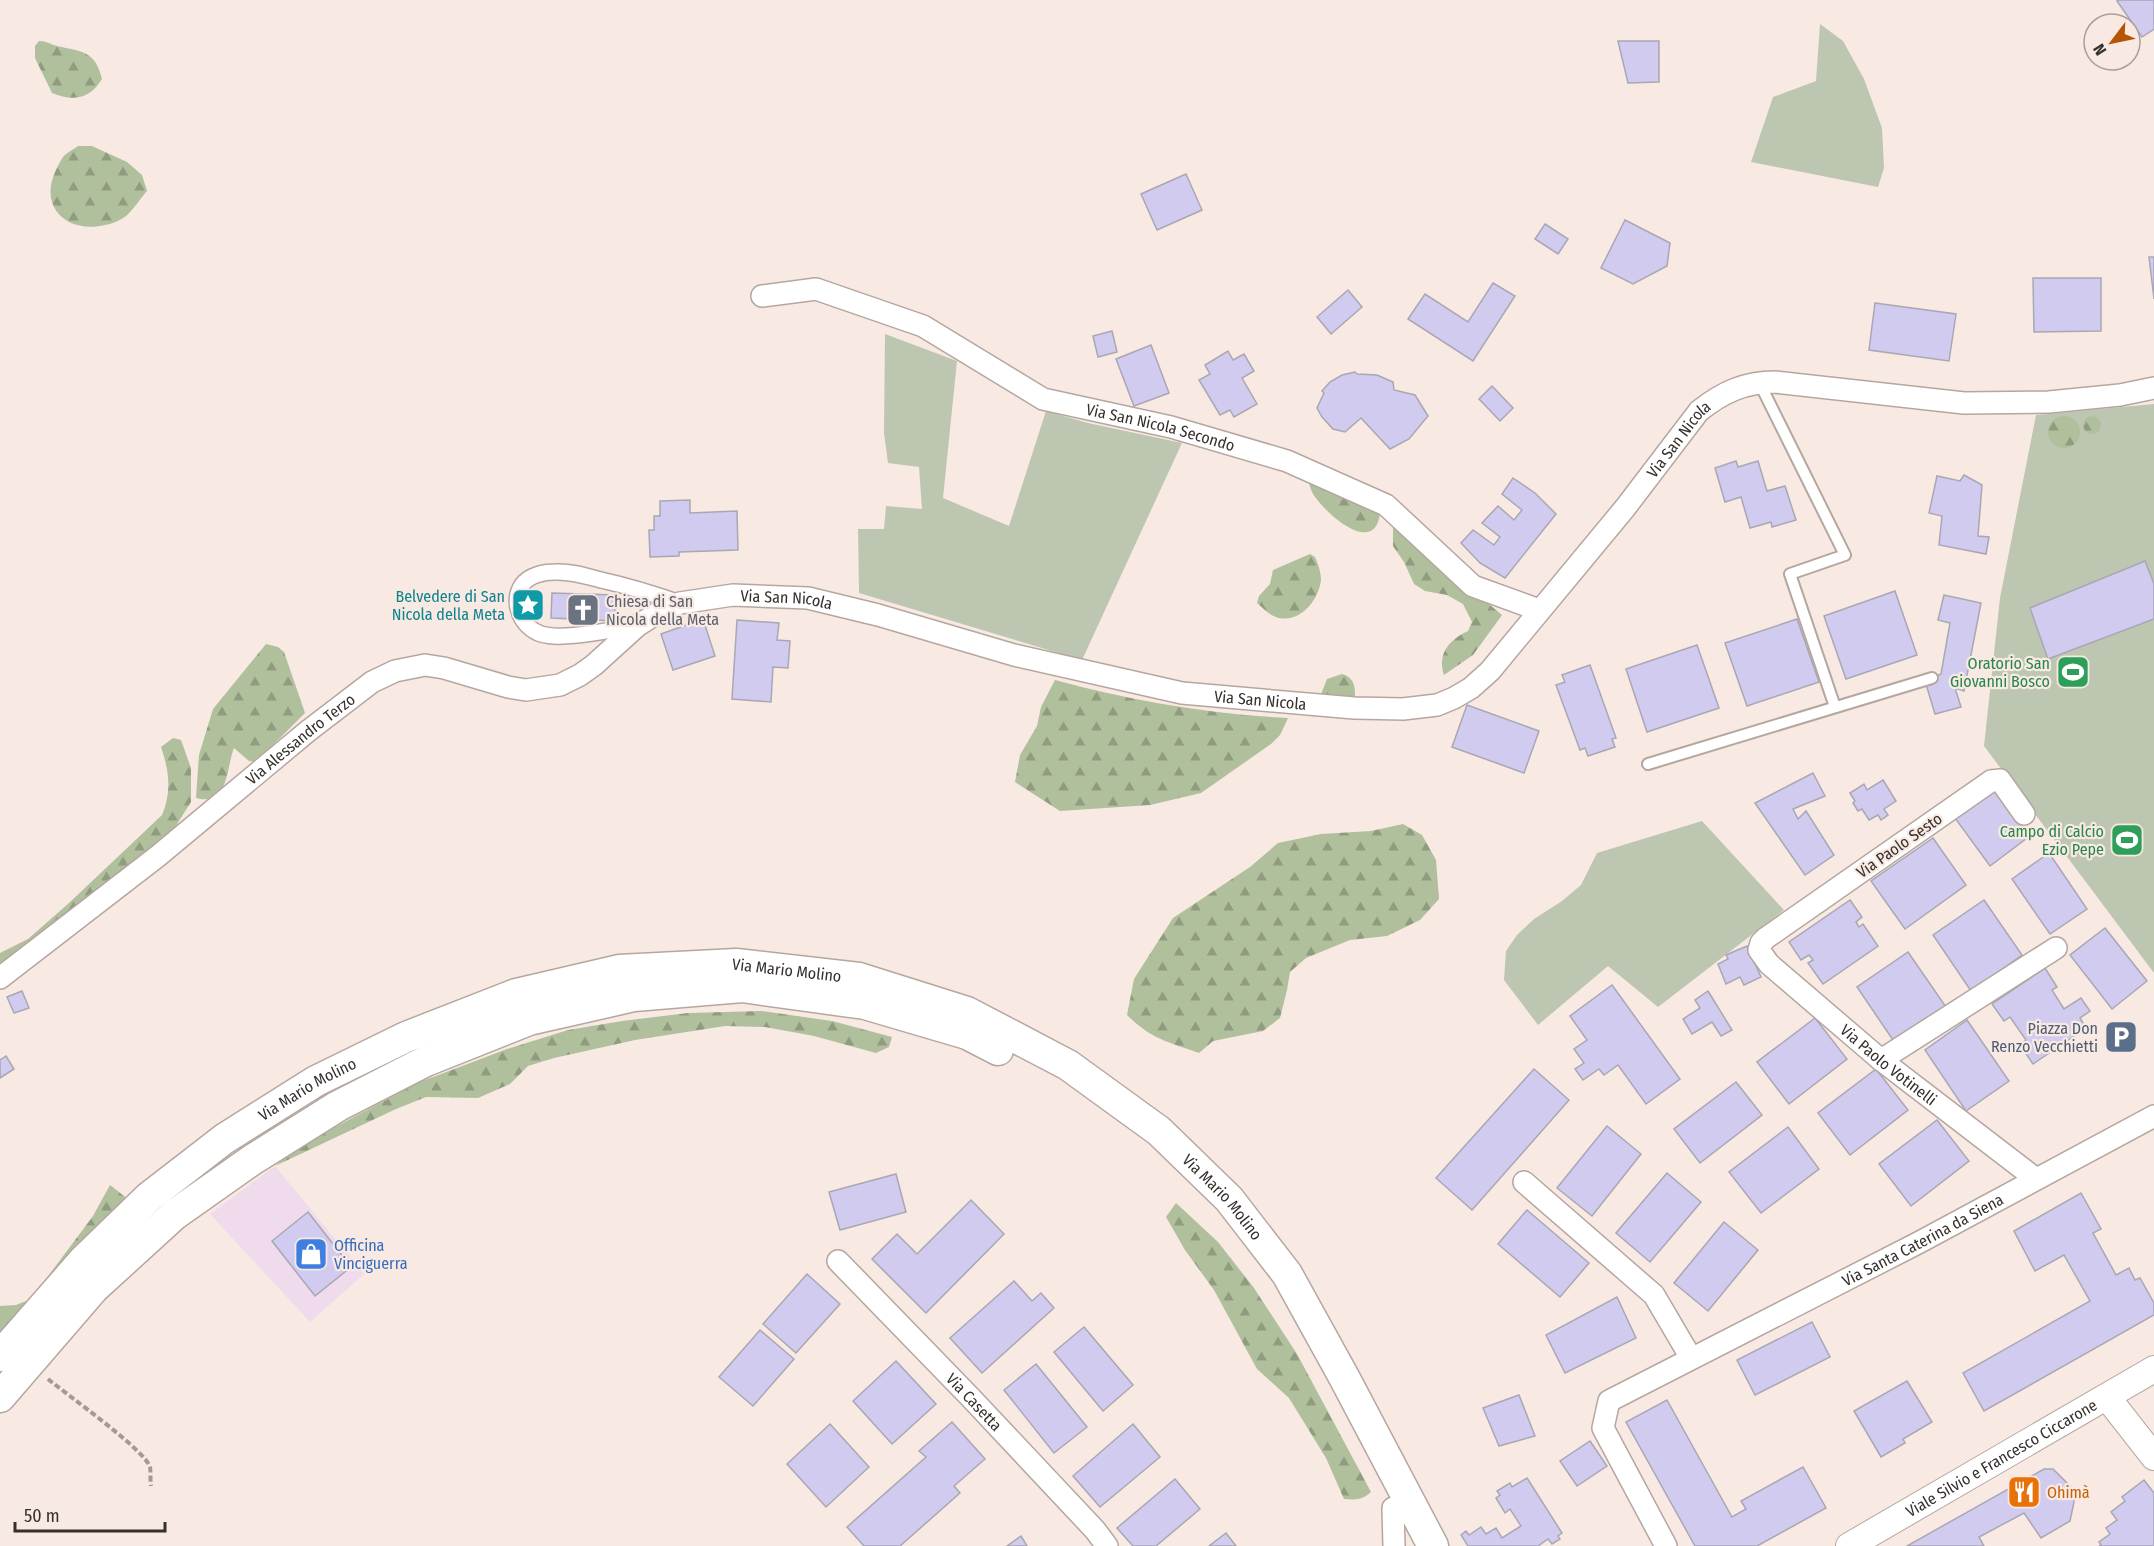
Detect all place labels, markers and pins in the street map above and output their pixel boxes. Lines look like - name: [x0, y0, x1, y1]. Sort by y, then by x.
- place label: Belvedere di San Nicola della Meta: [392, 587, 505, 624]
- place icon: Belvedere di San Nicola della Meta: [510, 587, 546, 623]
- church icon: Chiesa di San Nicola della Meta: [565, 592, 601, 628]
- place label: Chiesa di San Nicola della Meta: [606, 592, 719, 629]
- place label: Oratorio San Giovanni Bosco: [1950, 654, 2050, 691]
- sports icon: Oratorio San Giovanni Bosco: [2055, 654, 2091, 690]
- place label: Campo di Calcio Ezio Pepe: [2000, 822, 2104, 859]
- sports icon: Campo di Calcio Ezio Pepe: [2109, 822, 2145, 858]
- place label: Piazza Don Renzo Vecchietti: [1991, 1019, 2098, 1056]
- parking icon: Piazza Don Renzo Vecchietti: [2103, 1019, 2139, 1055]
- shop icon: Officina Vinciguerra: [293, 1236, 329, 1272]
- place label: Officina Vinciguerra: [334, 1236, 408, 1273]
- restaurant icon: Ohimà: [2006, 1474, 2042, 1510]
- place label: Ohimà: [2047, 1483, 2090, 1502]

